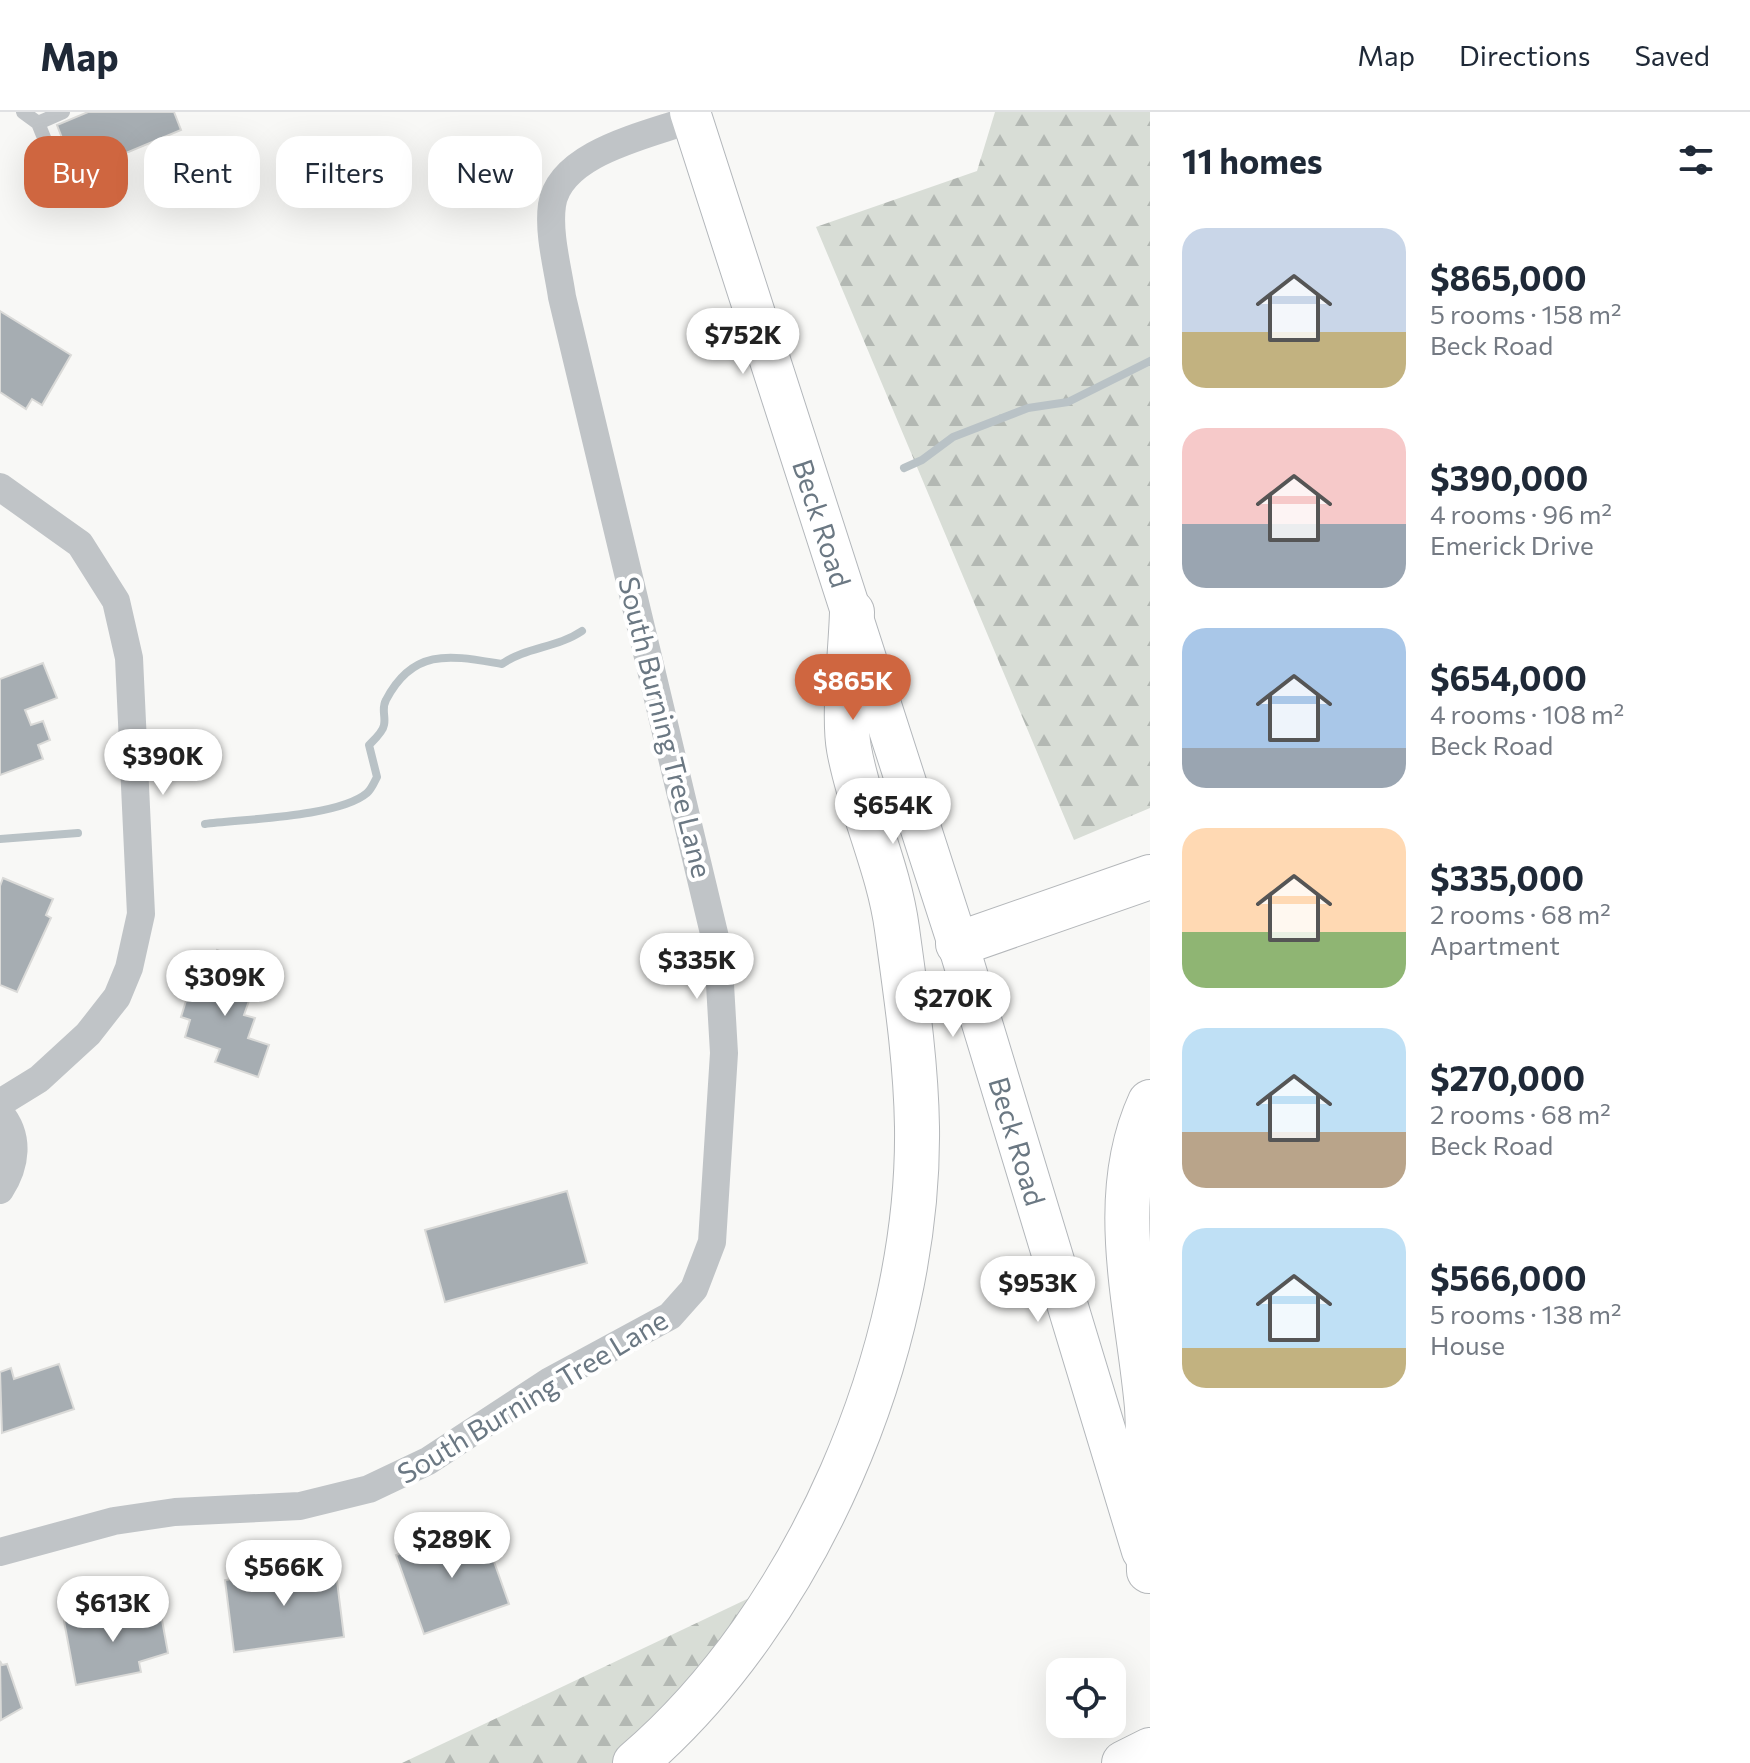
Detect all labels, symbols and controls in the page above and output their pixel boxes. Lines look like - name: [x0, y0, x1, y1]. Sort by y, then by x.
- text: Map: [40, 32, 119, 79]
- text: Map: [1357, 38, 1415, 72]
- text: Directions: [1459, 38, 1590, 72]
- text: Saved: [1634, 38, 1710, 72]
- chip: Buy: [24, 136, 128, 208]
- chip: Rent: [144, 136, 260, 208]
- chip: Filters: [276, 136, 412, 208]
- chip: New: [428, 136, 542, 208]
- icon: filters: [1674, 138, 1718, 182]
- text: 11 homes: [1182, 139, 1323, 181]
- text: $865,000: [1430, 256, 1587, 298]
- icon: home: [1246, 260, 1342, 356]
- text: 5 rooms · 158 m²: [1430, 298, 1621, 329]
- pin: $752K: [687, 308, 799, 376]
- text: $752K: [704, 318, 782, 349]
- text: Beck Road: [1430, 329, 1553, 360]
- street label: Beck Road: [786, 455, 859, 592]
- text: $390,000: [1430, 456, 1588, 498]
- icon: home: [1246, 460, 1342, 556]
- text: 4 rooms · 96 m²: [1430, 498, 1612, 529]
- text: Emerick Drive: [1430, 529, 1594, 560]
- street label: South Burning Tree Lane: [612, 573, 720, 881]
- pin: $865K: [797, 654, 909, 722]
- text: $654,000: [1430, 656, 1587, 698]
- icon: home: [1246, 660, 1342, 756]
- text: $865K: [813, 664, 893, 695]
- text: 4 rooms · 108 m²: [1430, 698, 1624, 729]
- pin: $390K: [107, 729, 219, 797]
- text: Beck Road: [1430, 729, 1553, 760]
- text: $390K: [122, 739, 204, 770]
- pin: $654K: [837, 778, 949, 846]
- text: $654K: [853, 788, 933, 819]
- text: $335,000: [1430, 856, 1584, 898]
- icon: home: [1246, 860, 1342, 956]
- text: 2 rooms · 68 m²: [1430, 898, 1611, 929]
- text: Apartment: [1430, 929, 1560, 960]
- pin: $335K: [641, 933, 753, 1001]
- text: $335K: [658, 943, 736, 974]
- pin: $309K: [169, 950, 281, 1018]
- text: $309K: [184, 960, 266, 991]
- pin: $270K: [897, 971, 1009, 1039]
- text: $270K: [913, 981, 993, 1012]
- text: $270,000: [1430, 1056, 1585, 1098]
- icon: home: [1246, 1060, 1342, 1156]
- street label: Beck Road: [982, 1073, 1053, 1209]
- text: 2 rooms · 68 m²: [1430, 1098, 1611, 1129]
- text: Beck Road: [1430, 1129, 1553, 1160]
- pin: $953K: [982, 1256, 1094, 1324]
- text: $566,000: [1430, 1256, 1587, 1298]
- icon: home: [1246, 1260, 1342, 1356]
- text: $953K: [998, 1266, 1078, 1297]
- text: 5 rooms · 138 m²: [1430, 1298, 1621, 1329]
- street label: South Burning Tree Lane: [391, 1302, 673, 1490]
- text: House: [1430, 1329, 1505, 1360]
- pin: $289K: [396, 1512, 508, 1580]
- text: $289K: [412, 1522, 492, 1553]
- pin: $566K: [228, 1540, 340, 1608]
- text: $566K: [244, 1550, 324, 1581]
- pin: $613K: [57, 1576, 169, 1644]
- text: $613K: [75, 1586, 151, 1617]
- map controls: [1046, 1658, 1126, 1738]
- button: locate: [1046, 1658, 1126, 1738]

